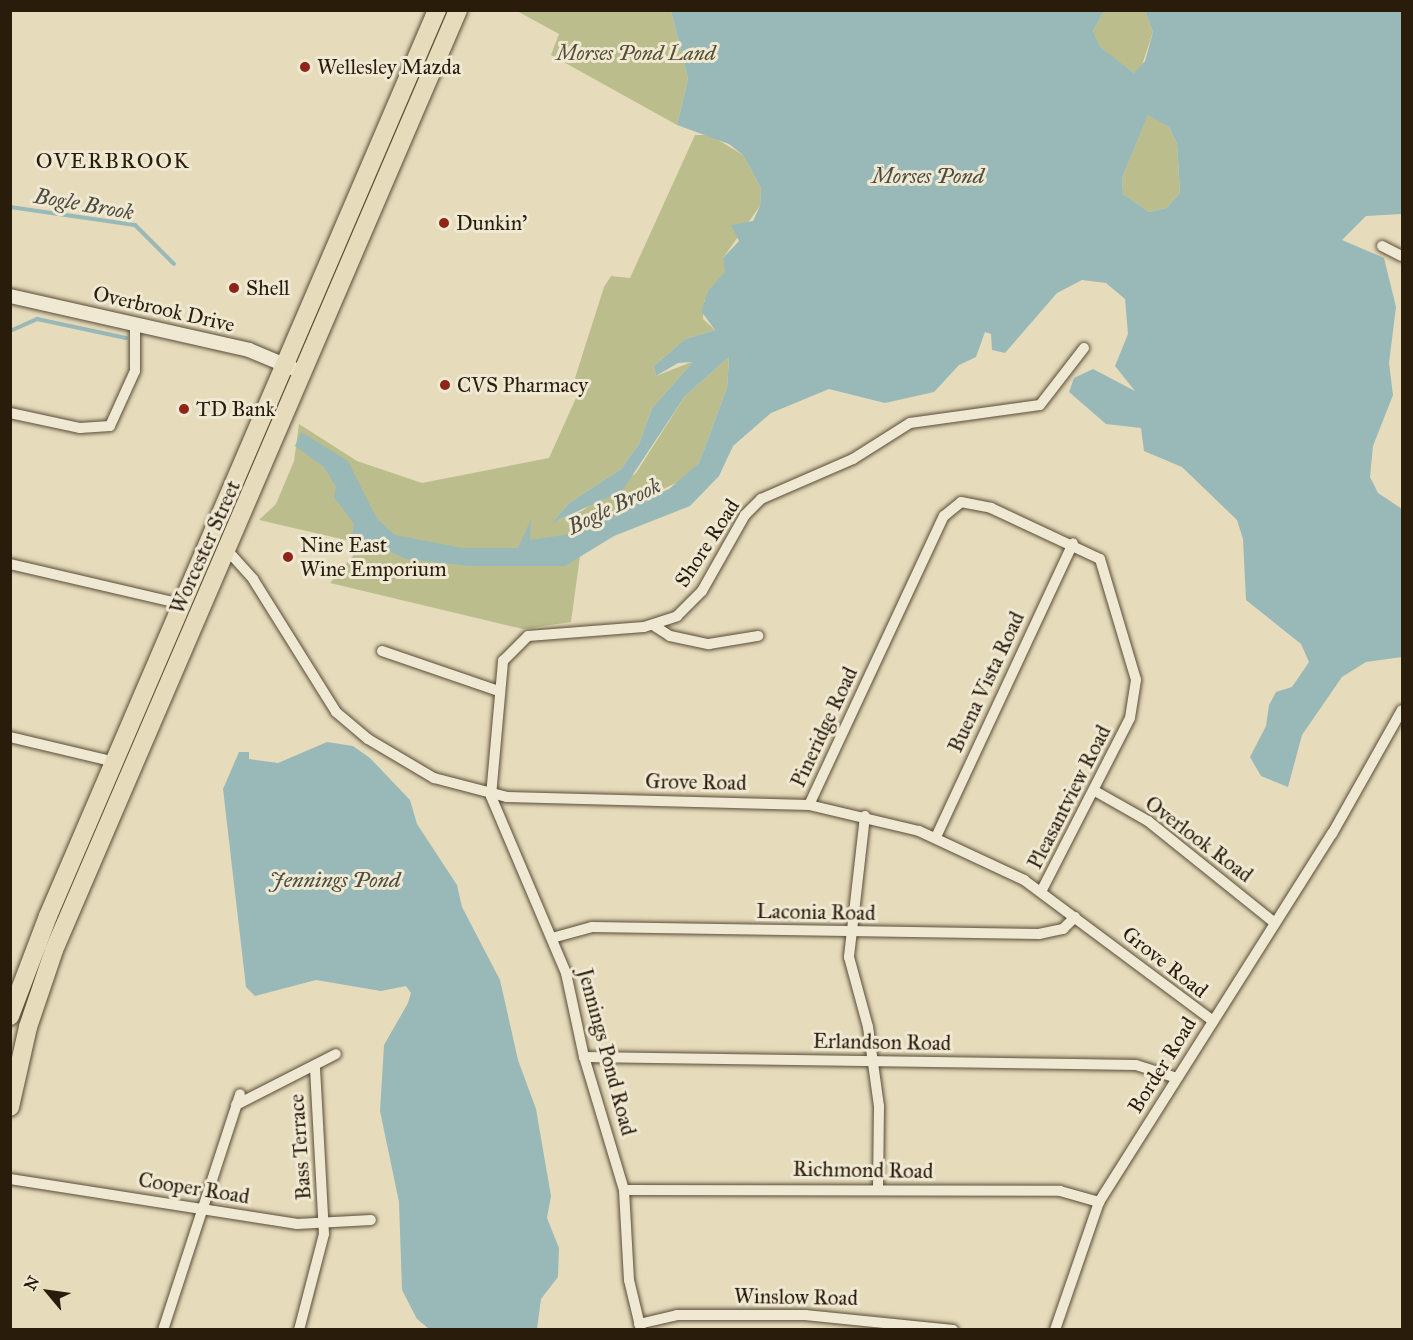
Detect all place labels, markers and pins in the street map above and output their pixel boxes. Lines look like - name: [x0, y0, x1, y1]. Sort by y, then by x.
- place label: Wellesley Mazda: [317, 54, 461, 80]
- marker: Wellesley Mazda: [298, 60, 312, 74]
- place label: Dunkin': [456, 210, 527, 236]
- marker: Dunkin': [437, 216, 451, 230]
- place label: Shell: [246, 275, 290, 301]
- marker: Shell: [227, 281, 241, 295]
- place label: CVS Pharmacy: [457, 372, 588, 398]
- marker: CVS Pharmacy: [438, 378, 452, 392]
- place label: TD Bank: [196, 396, 275, 422]
- marker: TD Bank: [177, 402, 191, 416]
- place label: Nine East Wine Emporium: [300, 532, 447, 582]
- marker: Nine East Wine Emporium: [281, 550, 295, 564]

